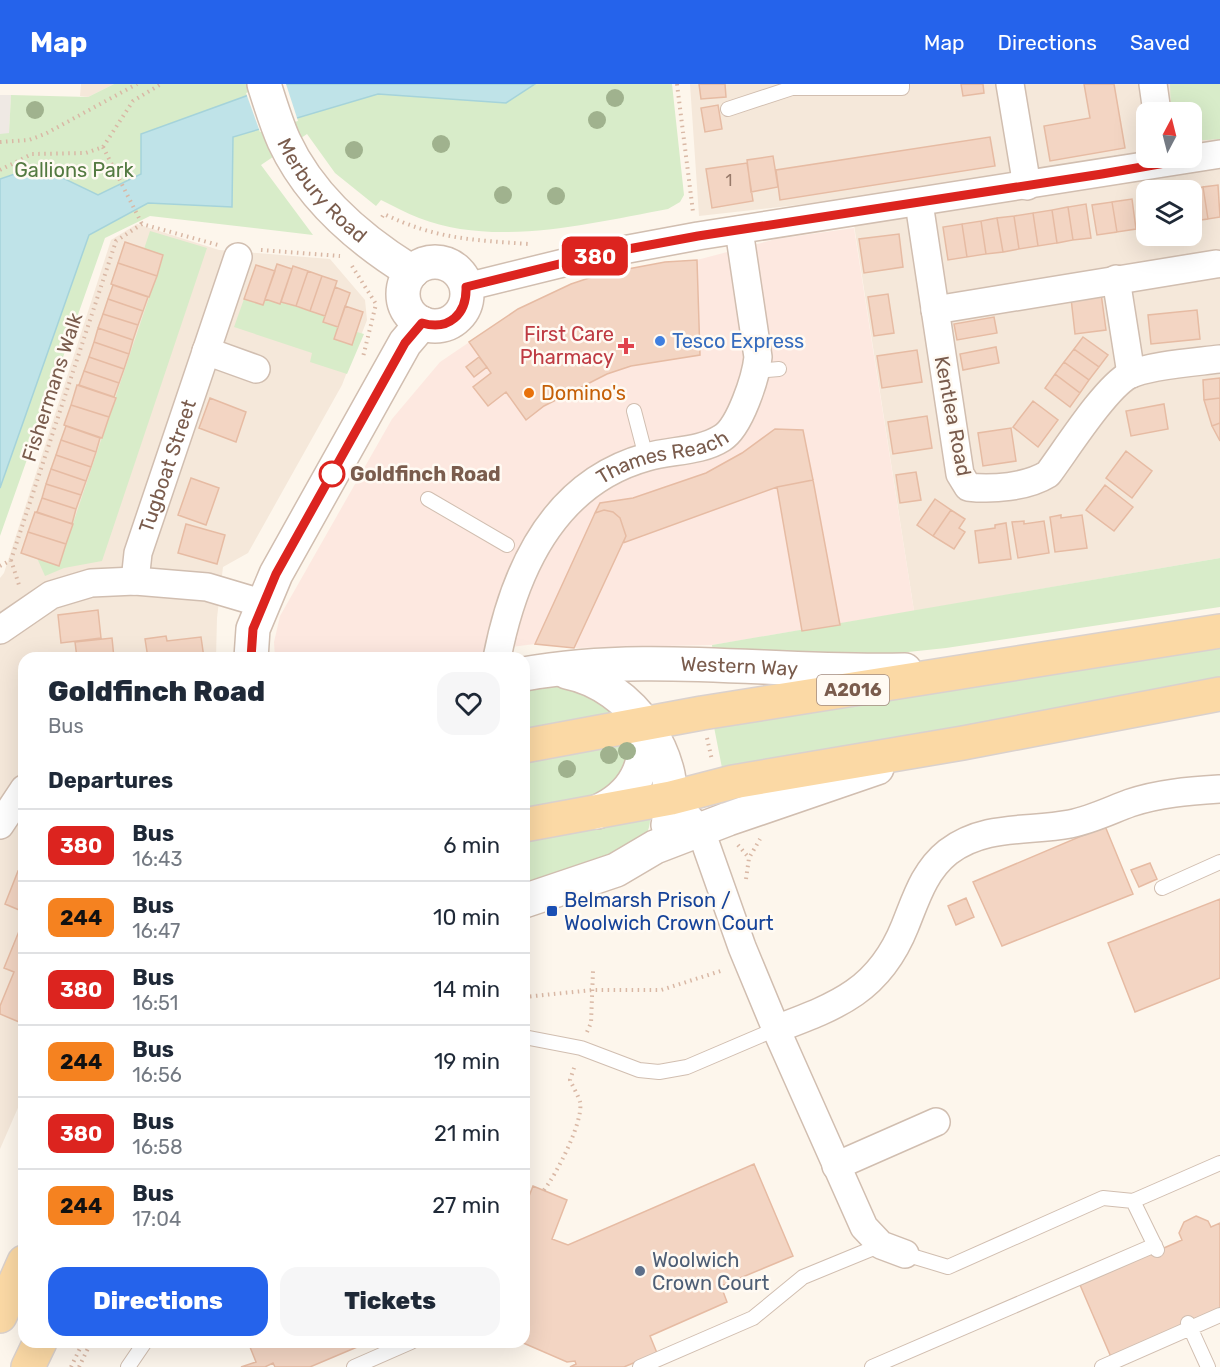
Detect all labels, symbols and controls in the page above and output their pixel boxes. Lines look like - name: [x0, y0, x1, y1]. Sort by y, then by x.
- text: Map: [30, 26, 87, 59]
- text: Map: [924, 30, 965, 55]
- text: Directions: [998, 30, 1097, 55]
- text: Saved: [1130, 30, 1190, 55]
- north arrow: [1136, 102, 1202, 168]
- map controls: [1136, 102, 1202, 246]
- street label: Merbury Road: [272, 134, 372, 248]
- park label: Gallions Park: [14, 158, 134, 182]
- house number: 1: [726, 171, 732, 190]
- button: layers: [1136, 180, 1202, 246]
- line badge: 380: [560, 236, 630, 276]
- text: 380: [574, 244, 616, 269]
- street label: Fishermans Walk: [17, 309, 88, 465]
- place label: First Care Pharmacy: [520, 322, 614, 369]
- place label: Tesco Express: [672, 329, 804, 353]
- marker: Tesco Express: [653, 334, 667, 348]
- marker: First Care Pharmacy: [619, 339, 633, 353]
- street label: Kentlea Road: [930, 354, 976, 478]
- place label: Domino's: [541, 381, 626, 405]
- marker: Domino's: [522, 386, 536, 400]
- street label: Tugboat Street: [134, 396, 201, 536]
- street label: Thames Reach: [592, 425, 733, 489]
- marker: Goldfinch Road: [319, 461, 345, 487]
- place label: Goldfinch Road: [350, 462, 501, 486]
- street label: Western Way: [680, 652, 799, 681]
- button: heart: [437, 672, 500, 735]
- text: Goldfinch Road: [48, 675, 265, 708]
- road number: A2016: [817, 675, 889, 705]
- text: Bus: [48, 714, 84, 738]
- text: Departures: [48, 767, 173, 794]
- text: Bus: [132, 820, 174, 847]
- text: 6 min: [443, 832, 500, 859]
- text: 380: [60, 833, 102, 858]
- text: 16:43: [132, 847, 183, 871]
- place label: Belmarsh Prison / Woolwich Crown Court: [564, 888, 774, 935]
- text: Bus: [132, 892, 174, 919]
- text: 10 min: [433, 904, 500, 931]
- marker: Belmarsh Prison / Woolwich Crown Court: [545, 904, 559, 918]
- text: 244: [60, 905, 102, 930]
- text: 16:47: [132, 919, 180, 943]
- text: Bus: [132, 964, 174, 991]
- text: 14 min: [433, 976, 500, 1003]
- text: 380: [60, 977, 102, 1002]
- text: 16:51: [132, 991, 178, 1015]
- text: Bus: [132, 1036, 174, 1063]
- text: 19 min: [434, 1048, 500, 1075]
- text: 244: [60, 1049, 102, 1074]
- text: 16:56: [132, 1063, 182, 1087]
- text: Bus: [132, 1108, 174, 1135]
- text: 21 min: [434, 1120, 500, 1147]
- text: 380: [60, 1121, 102, 1146]
- text: 16:58: [132, 1135, 183, 1159]
- text: Bus: [132, 1180, 174, 1207]
- text: 27 min: [432, 1192, 500, 1219]
- text: 244: [60, 1193, 102, 1218]
- text: 17:04: [132, 1207, 181, 1231]
- place label: Woolwich Crown Court: [652, 1248, 769, 1295]
- marker: Woolwich Crown Court: [633, 1264, 647, 1278]
- button: Directions: [48, 1267, 268, 1336]
- button: Tickets: [280, 1267, 500, 1336]

